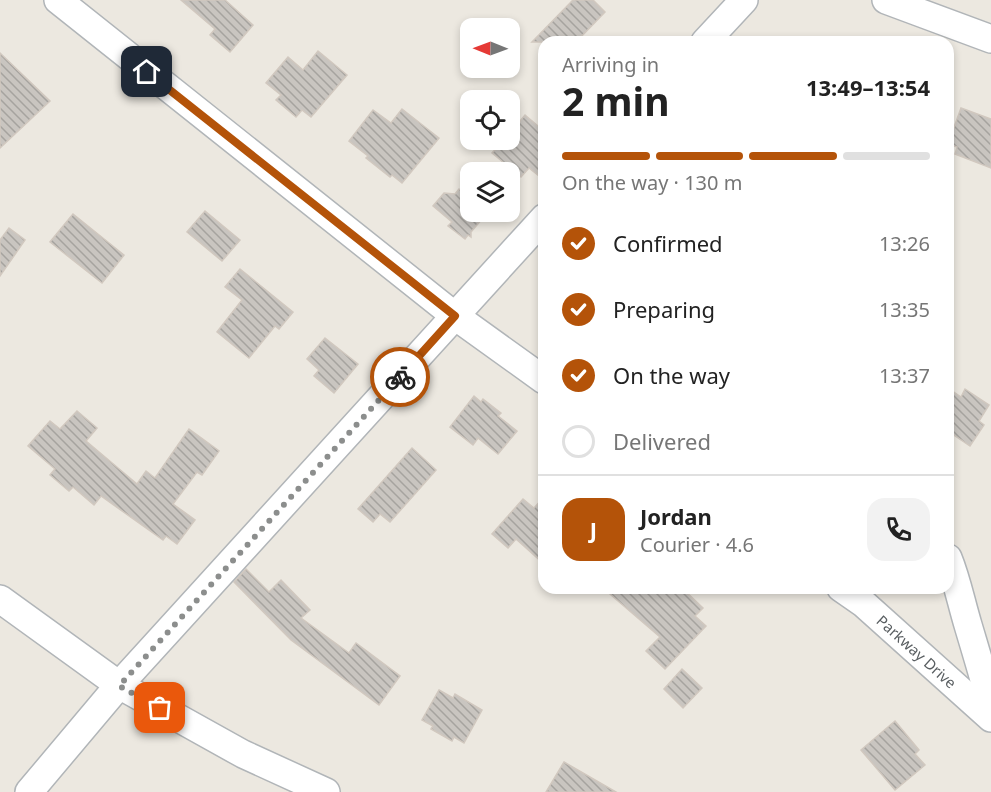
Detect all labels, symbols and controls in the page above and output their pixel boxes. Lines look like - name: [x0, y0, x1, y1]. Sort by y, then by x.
- north arrow: [460, 18, 520, 78]
- map controls: [460, 18, 520, 222]
- pin: [121, 46, 172, 97]
- text: Arriving in: [562, 51, 659, 78]
- icon: home: [130, 55, 163, 88]
- text: 13:49–13:54: [806, 72, 930, 102]
- text: 2 min: [562, 74, 669, 127]
- button: locate: [460, 90, 520, 150]
- button: layers: [460, 162, 520, 222]
- text: On the way · 130 m: [562, 169, 742, 196]
- icon: check: [562, 227, 595, 260]
- text: Confirmed: [613, 228, 723, 258]
- text: 13:26: [879, 230, 930, 257]
- icon: check: [562, 293, 595, 326]
- text: Preparing: [613, 294, 715, 324]
- text: 13:35: [879, 296, 930, 323]
- courier: [370, 347, 430, 407]
- icon: check: [562, 359, 595, 392]
- text: On the way: [613, 360, 730, 390]
- icon: bike: [384, 361, 417, 394]
- text: 13:37: [879, 362, 930, 389]
- text: Delivered: [613, 426, 711, 456]
- button: phone: [867, 498, 930, 561]
- text: Jordan: [640, 501, 712, 531]
- text: J: [590, 514, 597, 544]
- text: Courier · 4.6: [640, 531, 754, 558]
- street label: Parkway Drive: [873, 610, 961, 692]
- pin: [134, 682, 185, 733]
- icon: bag: [143, 691, 176, 724]

